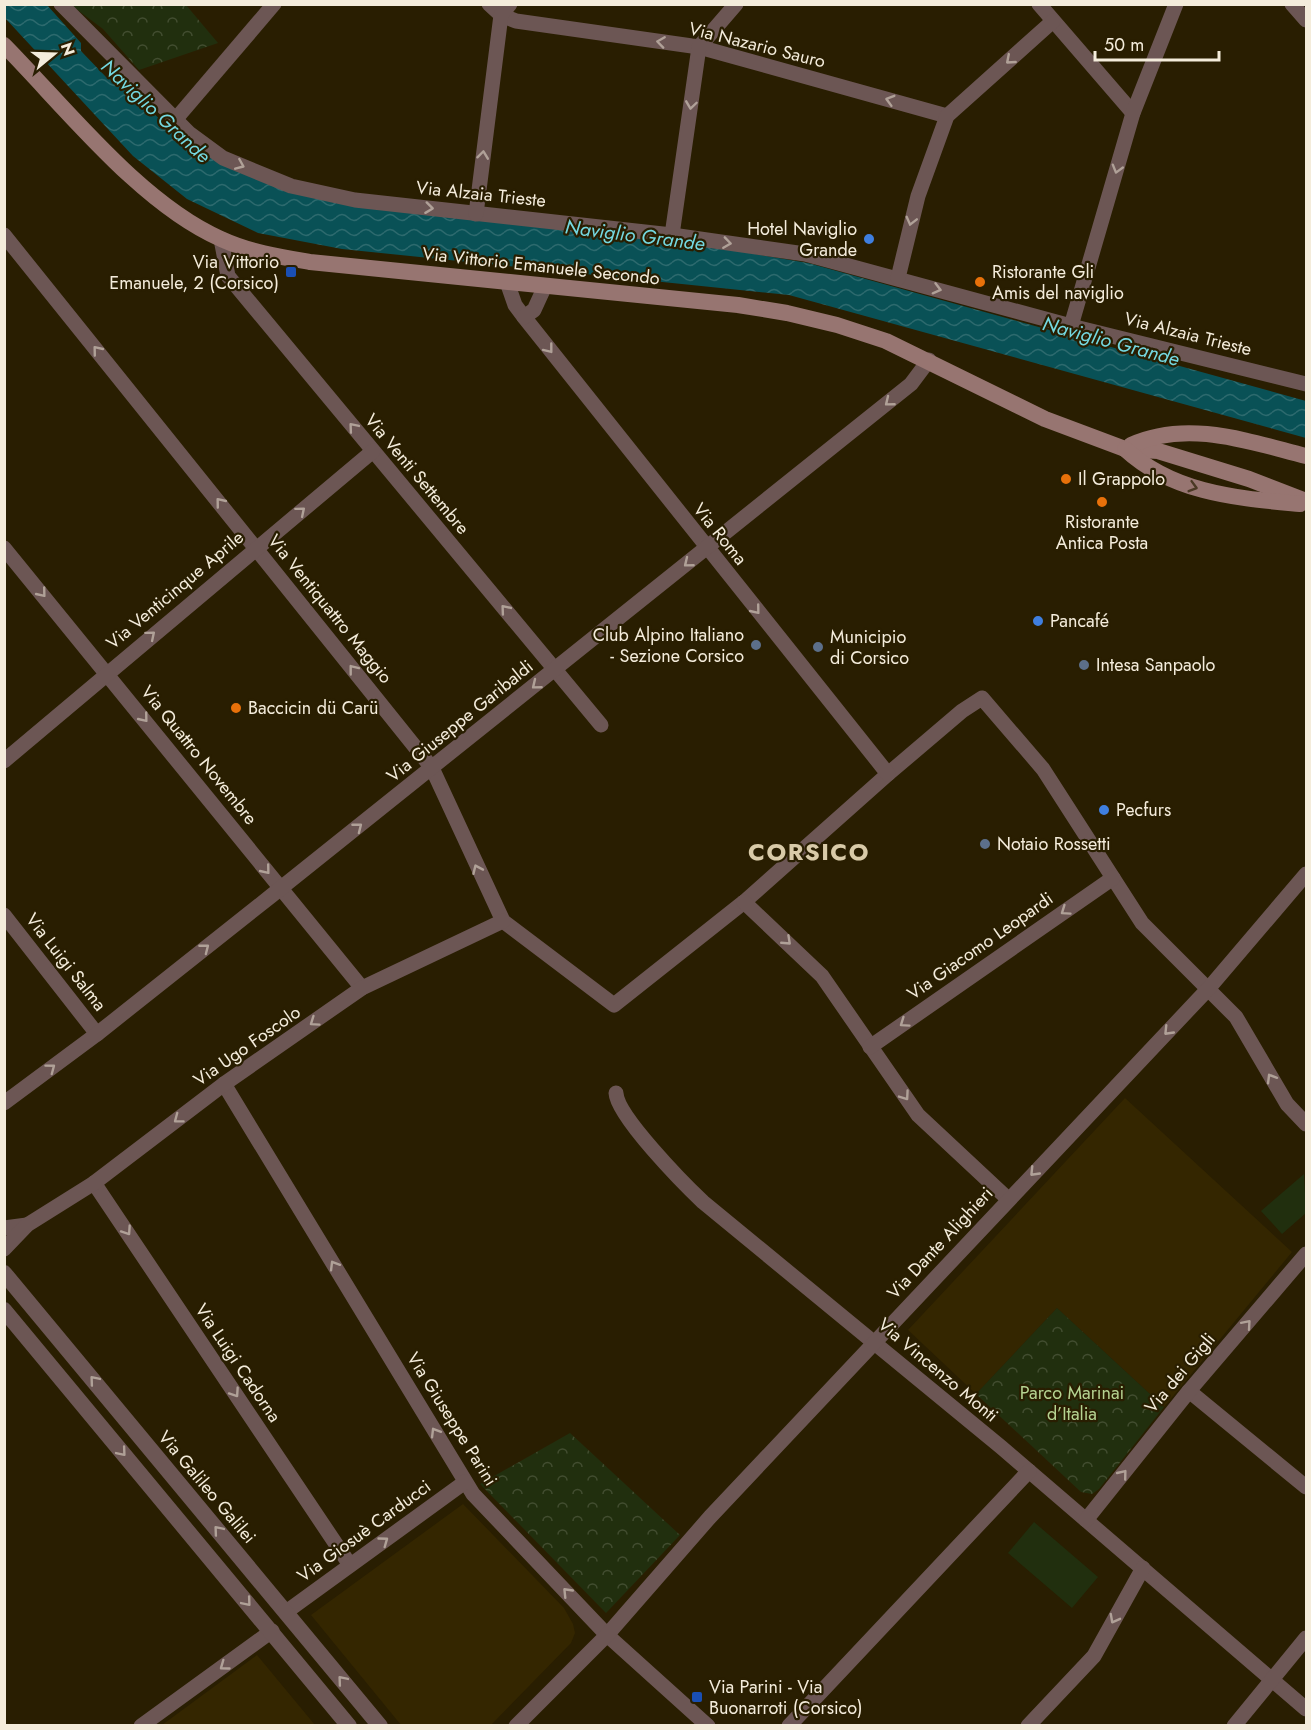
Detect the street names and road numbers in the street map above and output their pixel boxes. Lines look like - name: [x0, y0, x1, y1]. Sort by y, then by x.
- street label: Via Nazario Sauro: [686, 15, 828, 75]
- street label: Via Alzaia Trieste: [415, 174, 547, 214]
- street label: Via Vittorio Emanuele Secondo: [421, 241, 661, 291]
- street label: Via Alzaia Trieste: [1122, 306, 1254, 362]
- street label: Via Venti Settembre: [359, 408, 475, 540]
- street label: Via Roma: [687, 497, 753, 571]
- street label: Via Venticinque Aprile: [101, 525, 249, 655]
- street label: Via Ventiquattro Maggio: [262, 529, 398, 689]
- street label: Via Giuseppe Garibaldi: [381, 654, 539, 788]
- street label: Via Quattro Novembre: [135, 680, 263, 830]
- street label: Via Giacomo Leopardi: [902, 886, 1058, 1006]
- street label: Via Luigi Salma: [19, 907, 113, 1017]
- street label: Via Ugo Foscolo: [188, 999, 306, 1093]
- street label: Via Dante Alighieri: [881, 1181, 999, 1305]
- street label: Via Luigi Cadorna: [189, 1298, 287, 1428]
- street label: Via Vincenzo Monti: [872, 1312, 1004, 1428]
- street label: Via dei Gigli: [1139, 1327, 1221, 1419]
- street label: Via Giuseppe Parini: [400, 1347, 504, 1491]
- street label: Via Galileo Galilei: [152, 1425, 262, 1549]
- street label: Via Giosuè Carducci: [292, 1474, 436, 1588]

